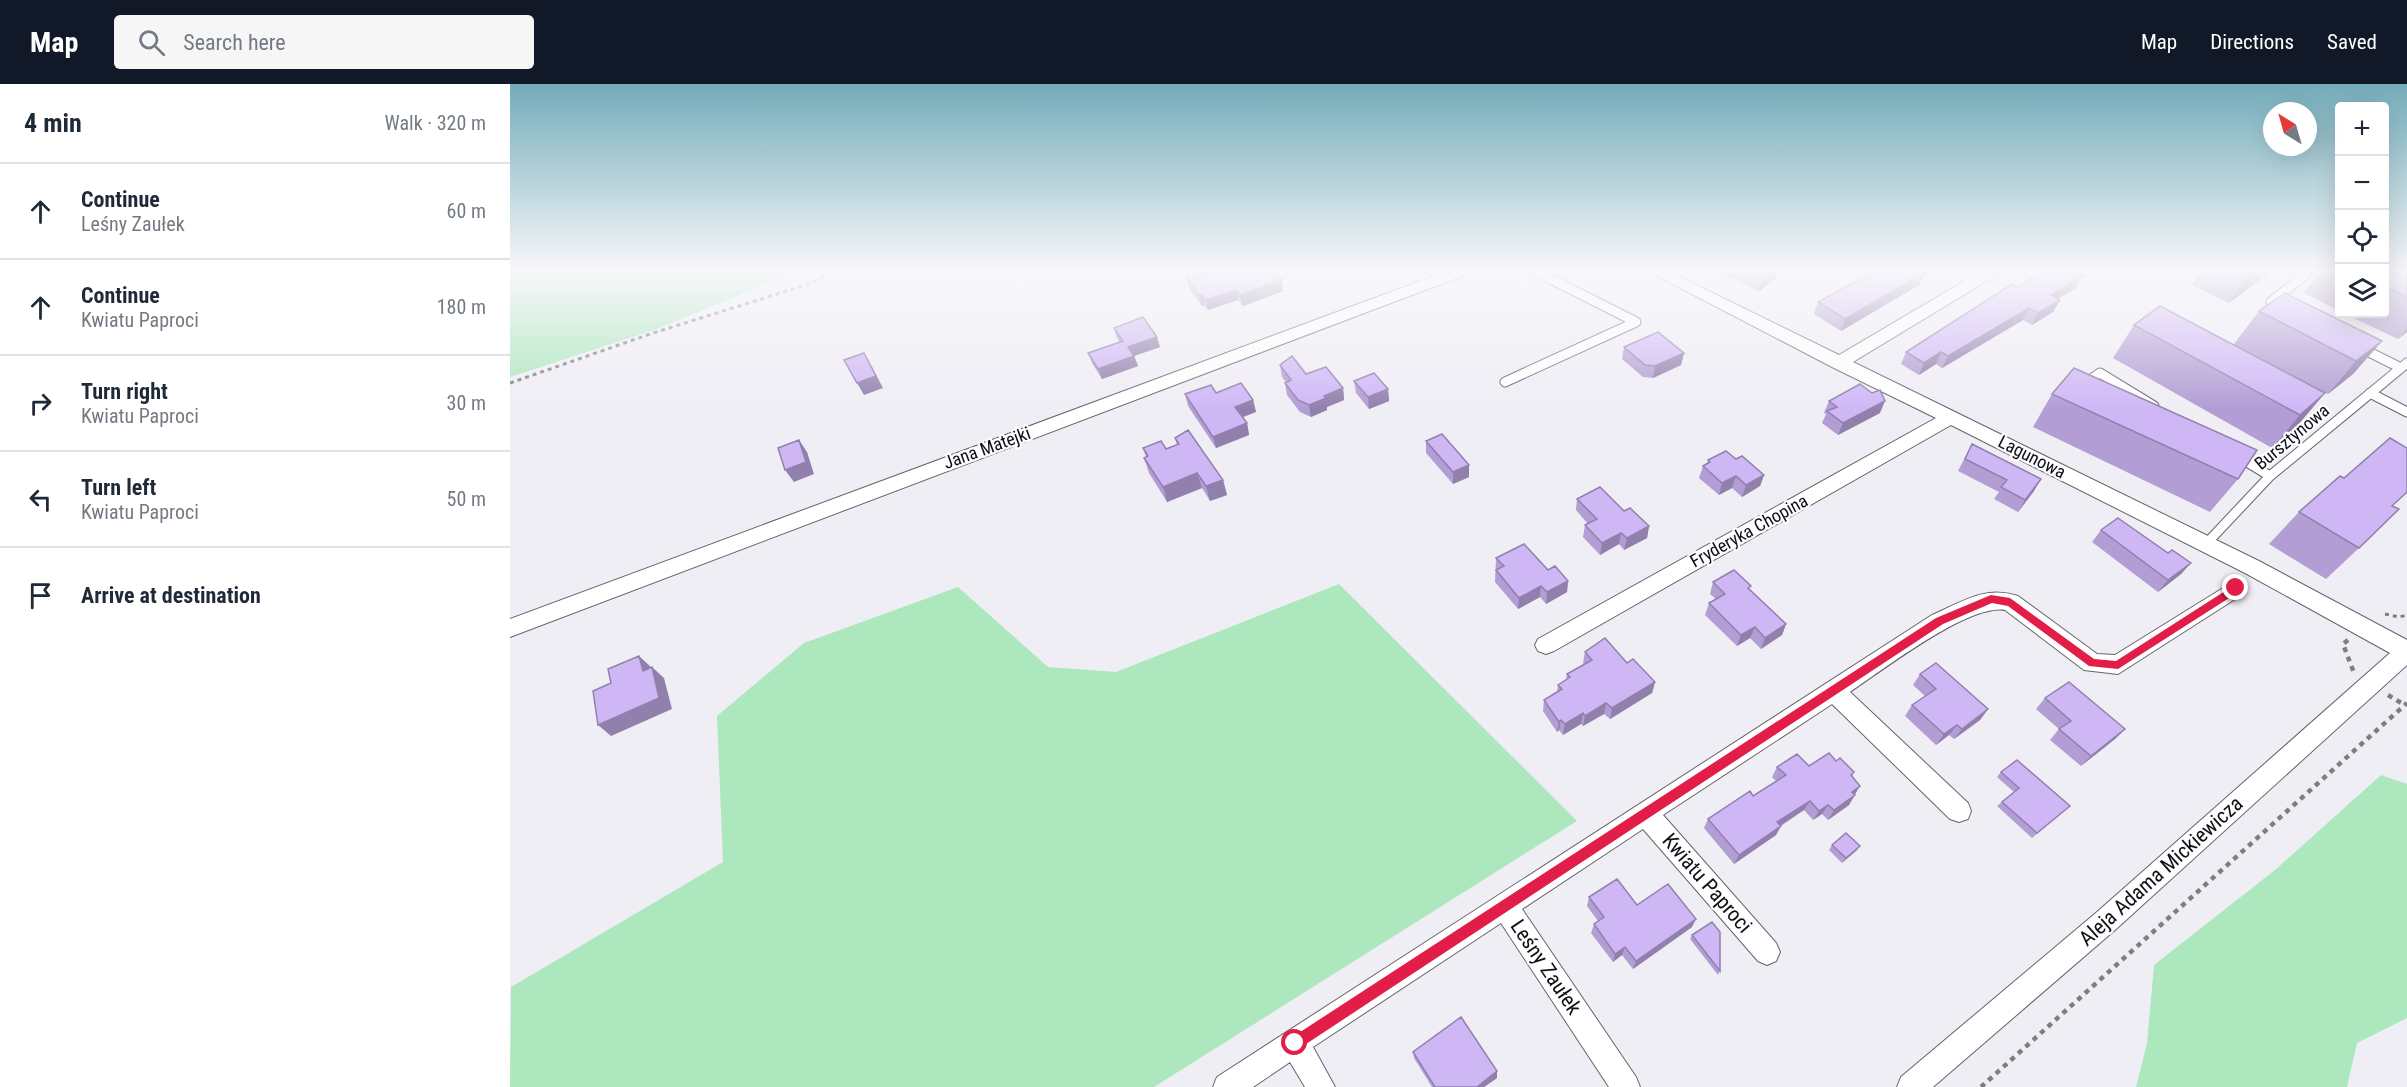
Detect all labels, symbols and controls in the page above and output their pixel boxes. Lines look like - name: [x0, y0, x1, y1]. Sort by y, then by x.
- search box: [114, 15, 534, 69]
- text: Map: [30, 26, 78, 59]
- icon: search: [135, 26, 168, 59]
- text: Search here: [183, 30, 286, 55]
- text: Map: [2141, 30, 2177, 54]
- text: Directions: [2210, 30, 2294, 54]
- text: Saved: [2327, 30, 2377, 54]
- north arrow: [2263, 102, 2317, 156]
- map controls: [2335, 102, 2389, 318]
- button: +: [2335, 102, 2389, 156]
- text: 4 min: [24, 108, 82, 138]
- text: Walk · 320 m: [385, 111, 486, 135]
- button: −: [2335, 156, 2389, 210]
- text: Continue: [81, 187, 160, 212]
- icon: ahead: [24, 195, 57, 228]
- text: 60 m: [447, 199, 486, 223]
- button: locate: [2335, 210, 2389, 264]
- text: Leśny Zaułek: [81, 212, 185, 236]
- button: layers: [2335, 264, 2389, 318]
- text: Continue: [81, 283, 160, 308]
- icon: ahead: [24, 291, 57, 324]
- text: 180 m: [437, 295, 486, 319]
- text: Kwiatu Paproci: [81, 308, 199, 332]
- text: Turn right: [81, 379, 168, 404]
- icon: right: [24, 387, 57, 420]
- text: 30 m: [447, 391, 486, 415]
- street label: Bursztynowa: [2250, 399, 2333, 474]
- text: Kwiatu Paproci: [81, 404, 199, 428]
- street label: Jana Matejki: [940, 422, 1033, 473]
- street label: Lagunowa: [1995, 431, 2069, 482]
- text: Turn left: [81, 475, 156, 500]
- icon: left: [24, 483, 57, 516]
- text: 50 m: [447, 487, 486, 511]
- street label: Fryderyka Chopina: [1686, 490, 1811, 572]
- text: Kwiatu Paproci: [81, 500, 199, 524]
- route end: [2222, 574, 2248, 600]
- icon: arrive: [24, 579, 57, 612]
- text: Arrive at destination: [81, 583, 261, 608]
- street label: Aleja Adama Mickiewicza: [2074, 791, 2248, 951]
- street label: Kwiatu Paproci: [1657, 828, 1757, 938]
- street label: Leśny Zaułek: [1506, 915, 1587, 1019]
- route start: [1281, 1029, 1307, 1055]

